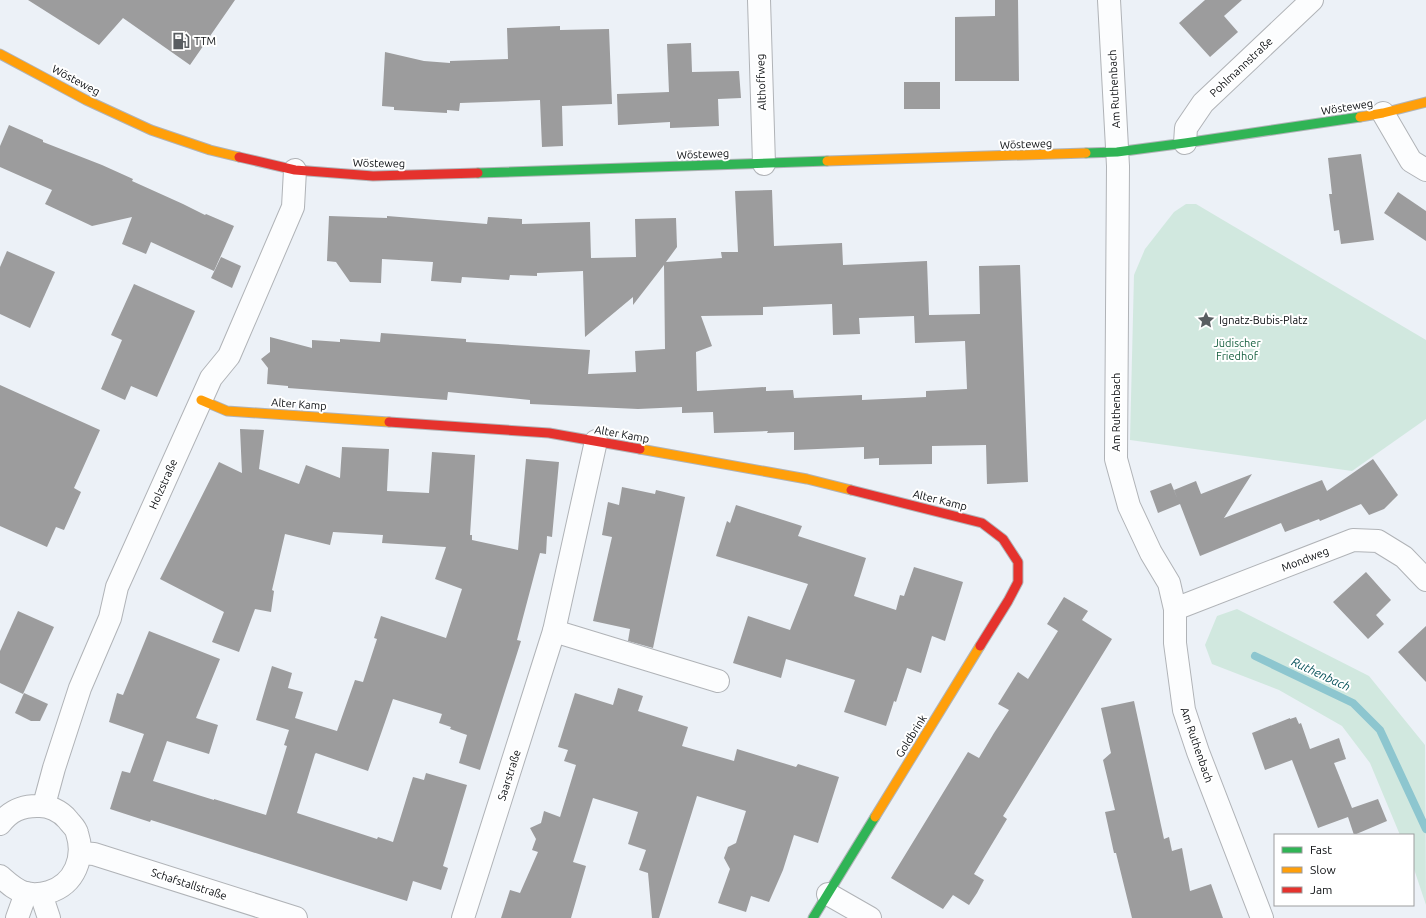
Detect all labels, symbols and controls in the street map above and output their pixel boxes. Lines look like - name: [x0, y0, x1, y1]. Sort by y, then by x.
- fuel station icon: TTM: [171, 31, 191, 51]
- place label: TTM: [194, 35, 216, 47]
- street label: Pohlmannstraße: [1207, 35, 1275, 99]
- street label: Am Ruthenbach: [1106, 49, 1122, 129]
- street label: Althoffweg: [754, 54, 768, 110]
- street label: Wösteweg: [50, 62, 102, 98]
- street label: Wösteweg: [1320, 97, 1374, 117]
- street label: Wösteweg: [1000, 137, 1052, 151]
- street label: Wösteweg: [677, 147, 729, 161]
- street label: Wösteweg: [353, 157, 405, 169]
- place icon: Ignatz-Bubis-Platz: [1196, 310, 1216, 330]
- place label: Ignatz-Bubis-Platz: [1219, 314, 1307, 326]
- park label: Jüdischer Friedhof: [1213, 337, 1261, 362]
- street label: Am Ruthenbach: [1110, 373, 1122, 451]
- street label: Alter Kamp: [271, 396, 327, 412]
- street label: Alter Kamp: [594, 423, 650, 445]
- street label: Holzstraße: [147, 457, 179, 511]
- street label: Alter Kamp: [912, 487, 968, 513]
- street label: Mondweg: [1280, 545, 1330, 573]
- water label: Ruthenbach: [1290, 655, 1352, 693]
- street label: Am Ruthenbach: [1179, 706, 1215, 784]
- street label: Goldbrink: [893, 712, 929, 760]
- street label: Saarstraße: [495, 748, 523, 802]
- legend: [1274, 834, 1414, 906]
- text: Fast: [1310, 843, 1332, 856]
- text: Slow: [1310, 863, 1336, 876]
- street label: Schafstallstraße: [150, 866, 228, 902]
- text: Jam: [1310, 883, 1332, 896]

